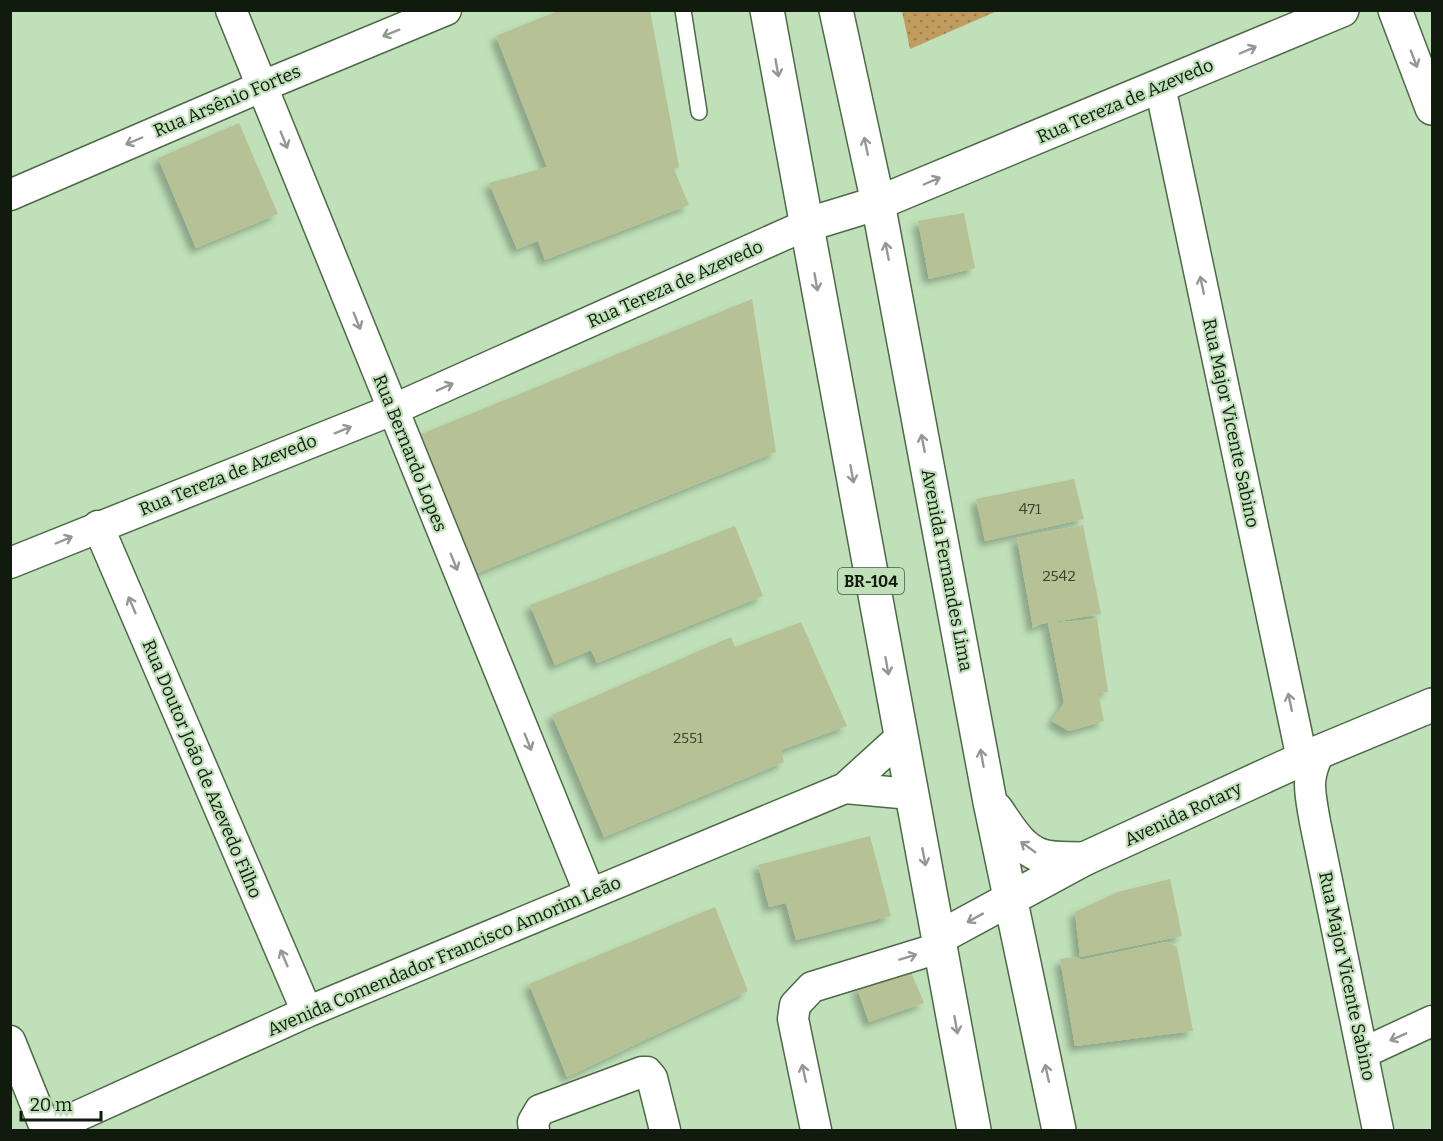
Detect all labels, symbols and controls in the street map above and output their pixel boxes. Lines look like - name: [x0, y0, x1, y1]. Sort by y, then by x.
- one-way arrow: [383, 28, 401, 39]
- one-way arrow: [1238, 44, 1257, 55]
- one-way arrow: [1409, 50, 1420, 68]
- street label: Rua Tereza de Azevedo: [1033, 54, 1217, 148]
- one-way arrow: [772, 58, 783, 77]
- street label: Rua Arsênio Fortes: [150, 60, 304, 142]
- one-way arrow: [279, 130, 290, 149]
- one-way arrow: [126, 136, 144, 147]
- one-way arrow: [859, 137, 871, 156]
- one-way arrow: [922, 175, 941, 186]
- street label: Rua Tereza de Azevedo: [584, 235, 766, 333]
- one-way arrow: [881, 242, 892, 262]
- one-way arrow: [811, 272, 822, 292]
- one-way arrow: [1195, 276, 1207, 295]
- one-way arrow: [352, 311, 363, 330]
- street label: Rua Major Vicente Sabino: [1198, 316, 1264, 530]
- street label: Rua Bernardo Lopes: [368, 371, 452, 535]
- one-way arrow: [436, 380, 454, 392]
- one-way arrow: [334, 423, 352, 434]
- street label: Rua Tereza de Azevedo: [136, 429, 320, 521]
- one-way arrow: [917, 434, 928, 453]
- one-way arrow: [847, 464, 858, 483]
- street label: Avenida Fernandes Lima: [917, 467, 977, 673]
- house number: 471: [1019, 500, 1041, 518]
- one-way arrow: [55, 534, 73, 545]
- one-way arrow: [449, 552, 460, 570]
- house number: 2542: [1042, 567, 1076, 585]
- road number: BR-104: [838, 568, 904, 594]
- one-way arrow: [126, 597, 137, 615]
- street label: Rua Doutor João de Azevedo Filho: [137, 636, 267, 902]
- one-way arrow: [882, 655, 893, 675]
- one-way arrow: [1283, 693, 1295, 712]
- house number: 2551: [673, 729, 703, 747]
- one-way arrow: [523, 732, 534, 751]
- one-way arrow: [976, 749, 987, 769]
- street label: Avenida Rotary: [1121, 777, 1246, 851]
- one-way arrow: [1021, 841, 1037, 853]
- one-way arrow: [919, 847, 930, 867]
- street label: Rua Major Vicente Sabino: [1314, 869, 1380, 1083]
- street label: Avenida Comendador Francisco Amorim Leão: [264, 871, 624, 1041]
- one-way arrow: [967, 912, 984, 924]
- one-way arrow: [277, 950, 289, 968]
- one-way arrow: [898, 951, 917, 962]
- one-way arrow: [950, 1015, 961, 1035]
- one-way arrow: [1389, 1032, 1407, 1043]
- one-way arrow: [798, 1064, 809, 1084]
- one-way arrow: [1041, 1064, 1052, 1084]
- scale bar: [21, 1084, 100, 1122]
- text: 20 m: [30, 1094, 72, 1116]

